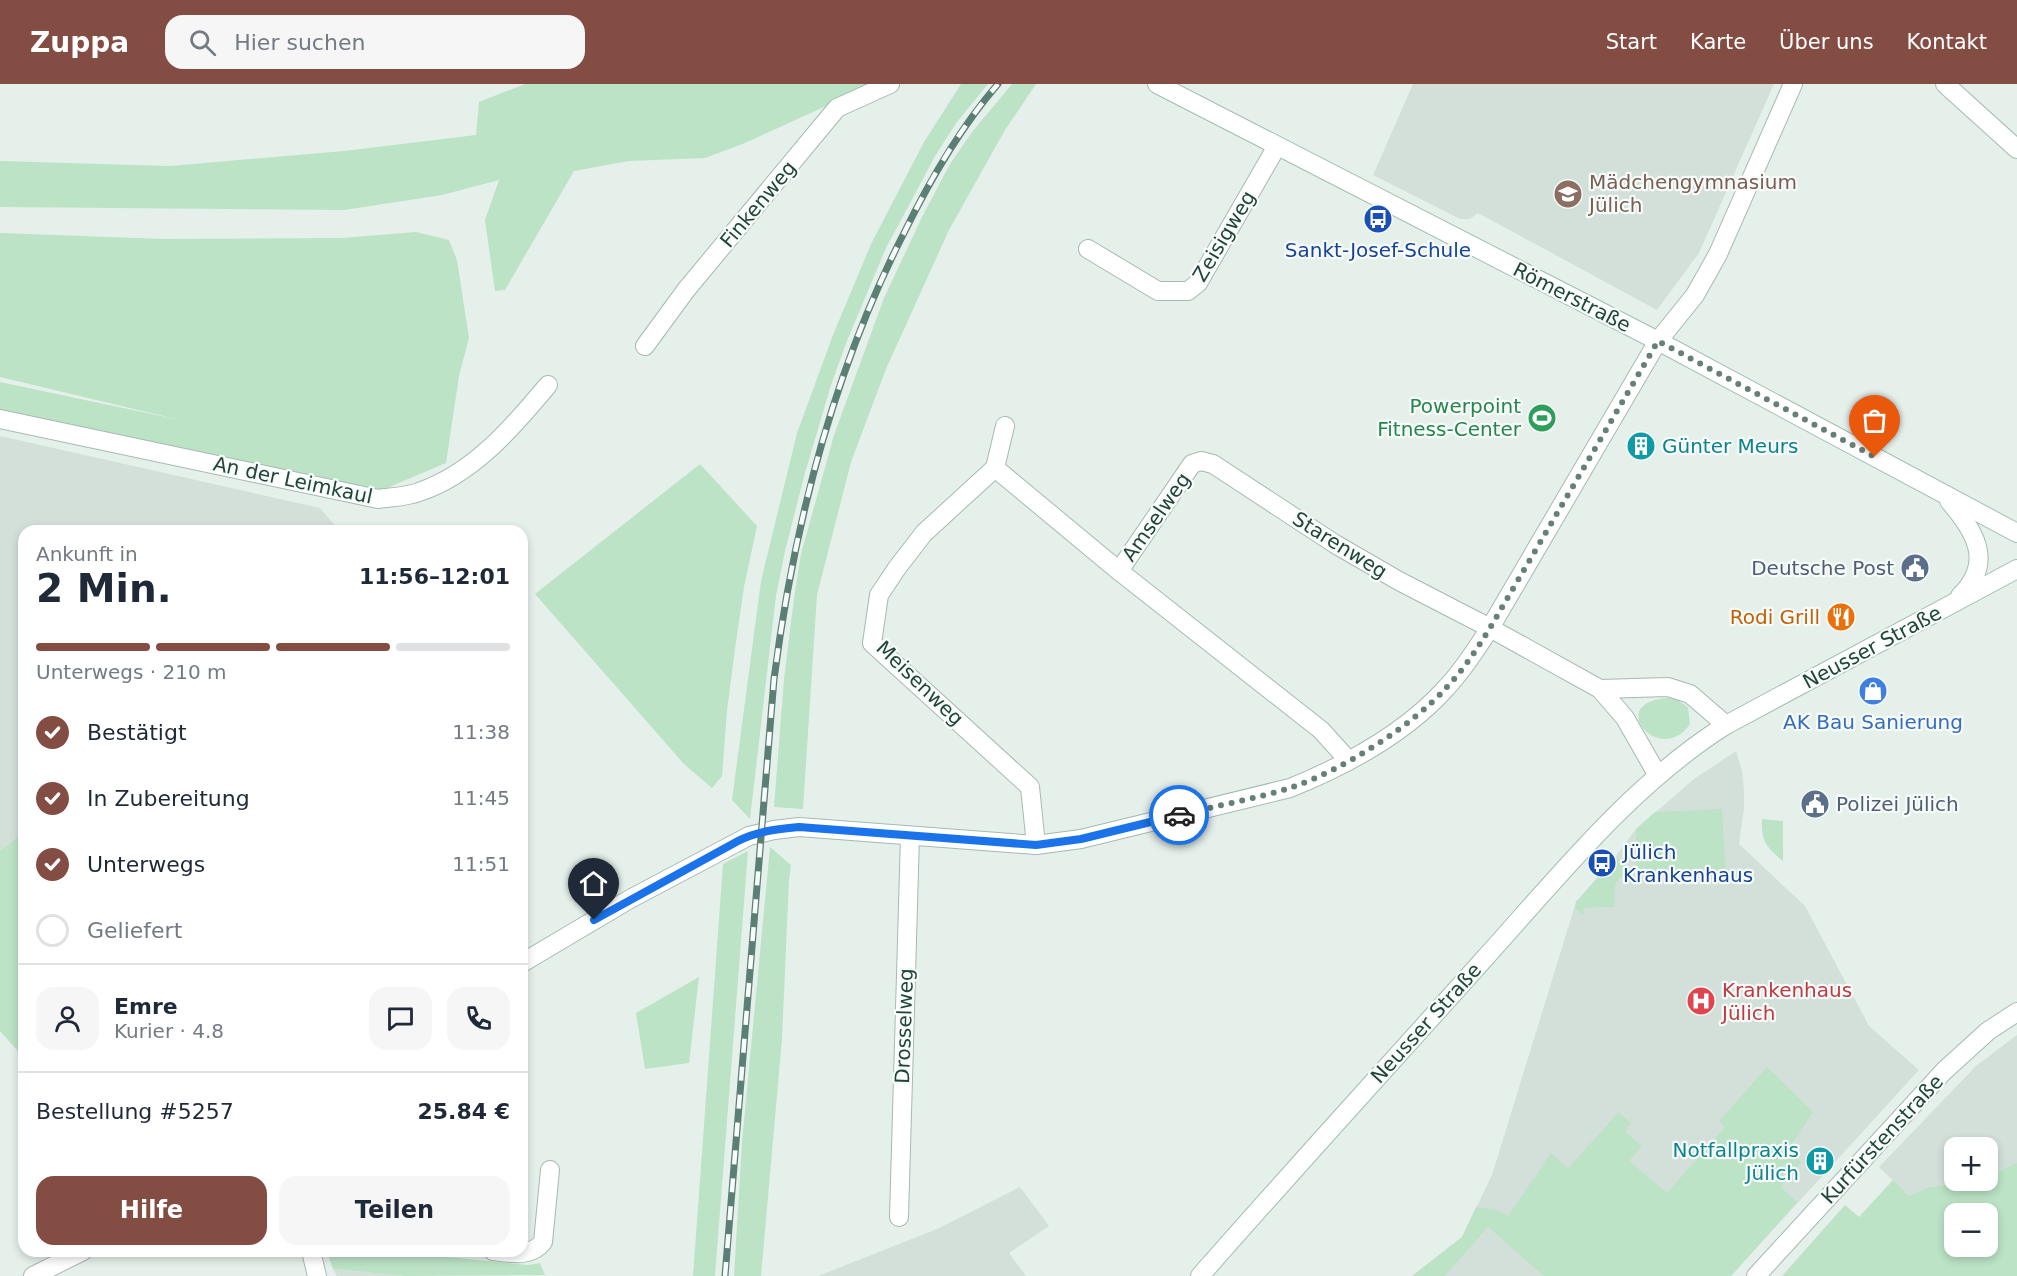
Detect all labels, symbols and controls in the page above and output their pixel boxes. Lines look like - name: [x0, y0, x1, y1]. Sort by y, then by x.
- search box: [165, 15, 585, 69]
- text: Zuppa: [30, 26, 129, 59]
- icon: search: [186, 26, 219, 59]
- text: Hier suchen: [234, 30, 365, 55]
- text: Start: [1606, 30, 1657, 54]
- text: Karte: [1690, 30, 1746, 54]
- text: Über uns: [1779, 30, 1874, 54]
- text: Kontakt: [1907, 30, 1987, 54]
- street label: Finkenweg: [715, 156, 801, 252]
- place label: Mädchengymnasium Jülich: [1587, 170, 1797, 217]
- school or university icon: Mädchengymnasium Jülich: [1552, 178, 1584, 210]
- street label: Zeisigweg: [1188, 186, 1260, 286]
- bus stop icon: Sankt-Josef-Schule: [1362, 203, 1394, 235]
- place label: Sankt-Josef-Schule: [1285, 238, 1471, 262]
- street label: Römerstraße: [1509, 257, 1635, 337]
- place label: Powerpoint Fitness-Center: [1377, 394, 1522, 441]
- pin: [1849, 395, 1900, 457]
- sports icon: Powerpoint Fitness-Center: [1526, 402, 1558, 434]
- icon: bag: [1858, 404, 1891, 437]
- building icon: Günter Meurs: [1625, 430, 1657, 462]
- place label: Günter Meurs: [1662, 434, 1798, 458]
- street label: An der Leimkaul: [211, 451, 375, 509]
- street label: Amselweg: [1117, 468, 1195, 566]
- street label: Starenweg: [1288, 506, 1392, 584]
- text: Ankunft in: [36, 542, 138, 566]
- public building icon: Deutsche Post: [1899, 552, 1931, 584]
- place label: Deutsche Post: [1751, 556, 1894, 580]
- text: 11:56–12:01: [359, 564, 510, 589]
- text: 2 Min.: [36, 566, 171, 611]
- street label: Neusser Straße: [1799, 600, 1945, 694]
- restaurant icon: Rodi Grill: [1825, 601, 1857, 633]
- place label: Rodi Grill: [1730, 605, 1820, 629]
- street label: Meisenweg: [871, 636, 969, 730]
- text: Unterwegs · 210 m: [36, 660, 227, 684]
- shop icon: AK Bau Sanierung: [1857, 675, 1889, 707]
- place label: AK Bau Sanierung: [1783, 710, 1963, 734]
- icon: check: [36, 716, 69, 749]
- text: Bestätigt: [87, 720, 187, 745]
- text: 11:38: [452, 720, 510, 744]
- icon: check: [36, 782, 69, 815]
- courier: [1149, 785, 1209, 845]
- text: In Zubereitung: [87, 786, 250, 811]
- text: 11:45: [452, 786, 510, 810]
- public building icon: Polizei Jülich: [1799, 788, 1831, 820]
- place label: Polizei Jülich: [1836, 792, 1959, 816]
- icon: car: [1163, 799, 1196, 832]
- place label: Jülich Krankenhaus: [1621, 840, 1753, 887]
- bus stop icon: Jülich Krankenhaus: [1586, 847, 1618, 879]
- icon: check: [36, 848, 69, 881]
- text: Unterwegs: [87, 852, 205, 877]
- text: 11:51: [452, 852, 510, 876]
- pin: [568, 858, 619, 920]
- icon: home: [577, 867, 610, 900]
- text: Geliefert: [87, 918, 182, 943]
- street label: Neusser Straße: [1366, 958, 1486, 1088]
- street label: Drosselweg: [890, 968, 918, 1084]
- place label: Krankenhaus Jülich: [1720, 978, 1852, 1025]
- hospital icon: Krankenhaus Jülich: [1685, 985, 1717, 1017]
- button: person: [36, 987, 99, 1050]
- button: chat: [369, 987, 432, 1050]
- button: phone: [447, 987, 510, 1050]
- text: Emre: [114, 994, 178, 1019]
- text: Kurier · 4.8: [114, 1019, 224, 1043]
- street label: Kurfürstenstraße: [1816, 1069, 1948, 1209]
- text: Bestellung #5257: [36, 1099, 234, 1124]
- text: 25.84 €: [417, 1099, 510, 1124]
- map controls: [1944, 1137, 1998, 1257]
- button: +: [1944, 1137, 1998, 1191]
- place label: Notfallpraxis Jülich: [1673, 1138, 1799, 1185]
- building icon: Notfallpraxis Jülich: [1804, 1145, 1836, 1177]
- button: Hilfe: [36, 1176, 267, 1245]
- button: Teilen: [279, 1176, 510, 1245]
- button: −: [1944, 1203, 1998, 1257]

